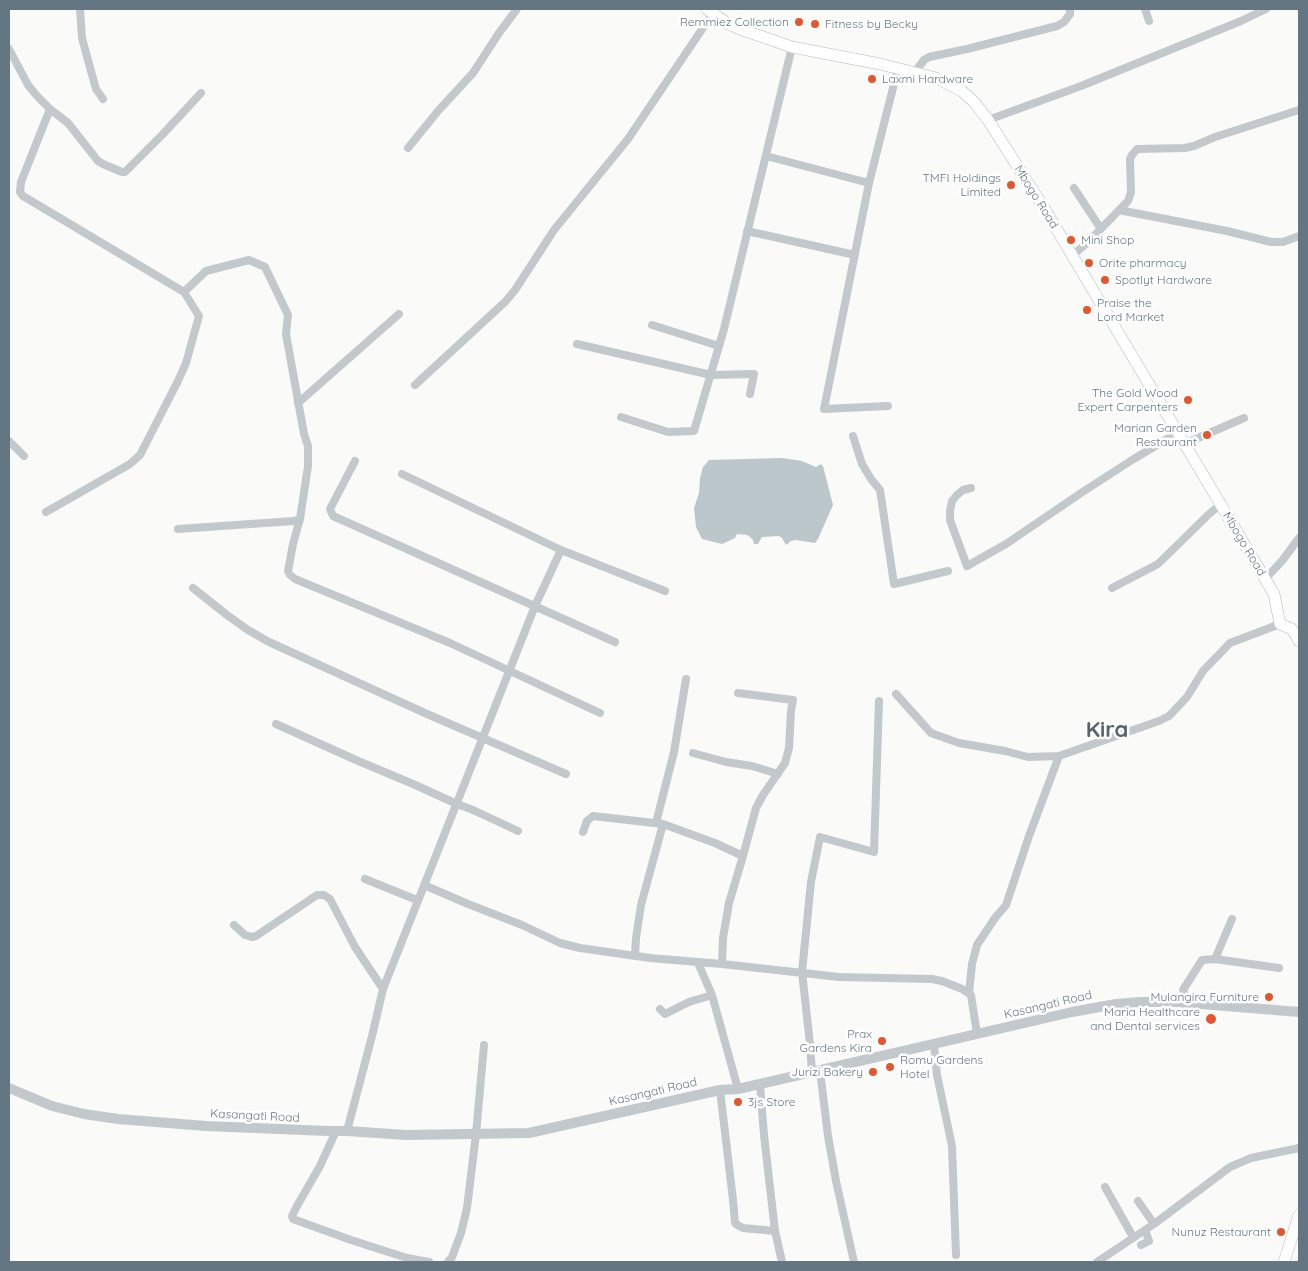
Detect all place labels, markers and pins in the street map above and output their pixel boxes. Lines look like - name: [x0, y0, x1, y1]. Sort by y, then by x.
- place label: Remmiez Collection: [680, 15, 789, 29]
- marker: Remmiez Collection: [793, 16, 805, 28]
- place label: Fitness by Becky: [825, 17, 918, 31]
- marker: Fitness by Becky: [809, 18, 821, 30]
- place label: Laxmi Hardware: [882, 72, 973, 86]
- marker: Laxmi Hardware: [866, 73, 878, 85]
- place label: TMFI Holdings Limited: [922, 171, 1001, 199]
- marker: TMFI Holdings Limited: [1005, 179, 1017, 191]
- place label: Mini Shop: [1081, 233, 1134, 247]
- marker: Mini Shop: [1065, 234, 1077, 246]
- place label: Orite pharmacy: [1099, 256, 1187, 270]
- marker: Orite pharmacy: [1083, 257, 1095, 269]
- place label: Spotlyt Hardware: [1115, 273, 1212, 287]
- marker: Spotlyt Hardware: [1099, 274, 1111, 286]
- place label: Praise the Lord Market: [1097, 296, 1164, 324]
- marker: Praise the Lord Market: [1081, 304, 1093, 316]
- place label: The Gold Wood Expert Carpenters: [1078, 386, 1178, 414]
- marker: The Gold Wood Expert Carpenters: [1182, 394, 1194, 406]
- place label: Marian Garden Restaurant: [1114, 421, 1197, 449]
- marker: Marian Garden Restaurant: [1201, 429, 1213, 441]
- place label: Mulangira Furniture: [1151, 990, 1259, 1004]
- marker: Mulangira Furniture: [1263, 991, 1275, 1003]
- place label: Maria Healthcare and Dental services: [1090, 1005, 1200, 1033]
- marker: Maria Healthcare and Dental services: [1204, 1012, 1218, 1026]
- place label: Prax Gardens Kira: [800, 1027, 872, 1055]
- marker: Prax Gardens Kira: [876, 1035, 888, 1047]
- place label: Romu Gardens Hotel: [900, 1053, 983, 1081]
- marker: Romu Gardens Hotel: [884, 1061, 896, 1073]
- place label: Jurizi Bakery: [791, 1065, 863, 1079]
- marker: Jurizi Bakery: [867, 1066, 879, 1078]
- place label: 3js Store: [748, 1095, 796, 1109]
- marker: 3js Store: [732, 1096, 744, 1108]
- place label: Nunuz Restaurant: [1171, 1225, 1271, 1239]
- marker: Nunuz Restaurant: [1275, 1226, 1287, 1238]

